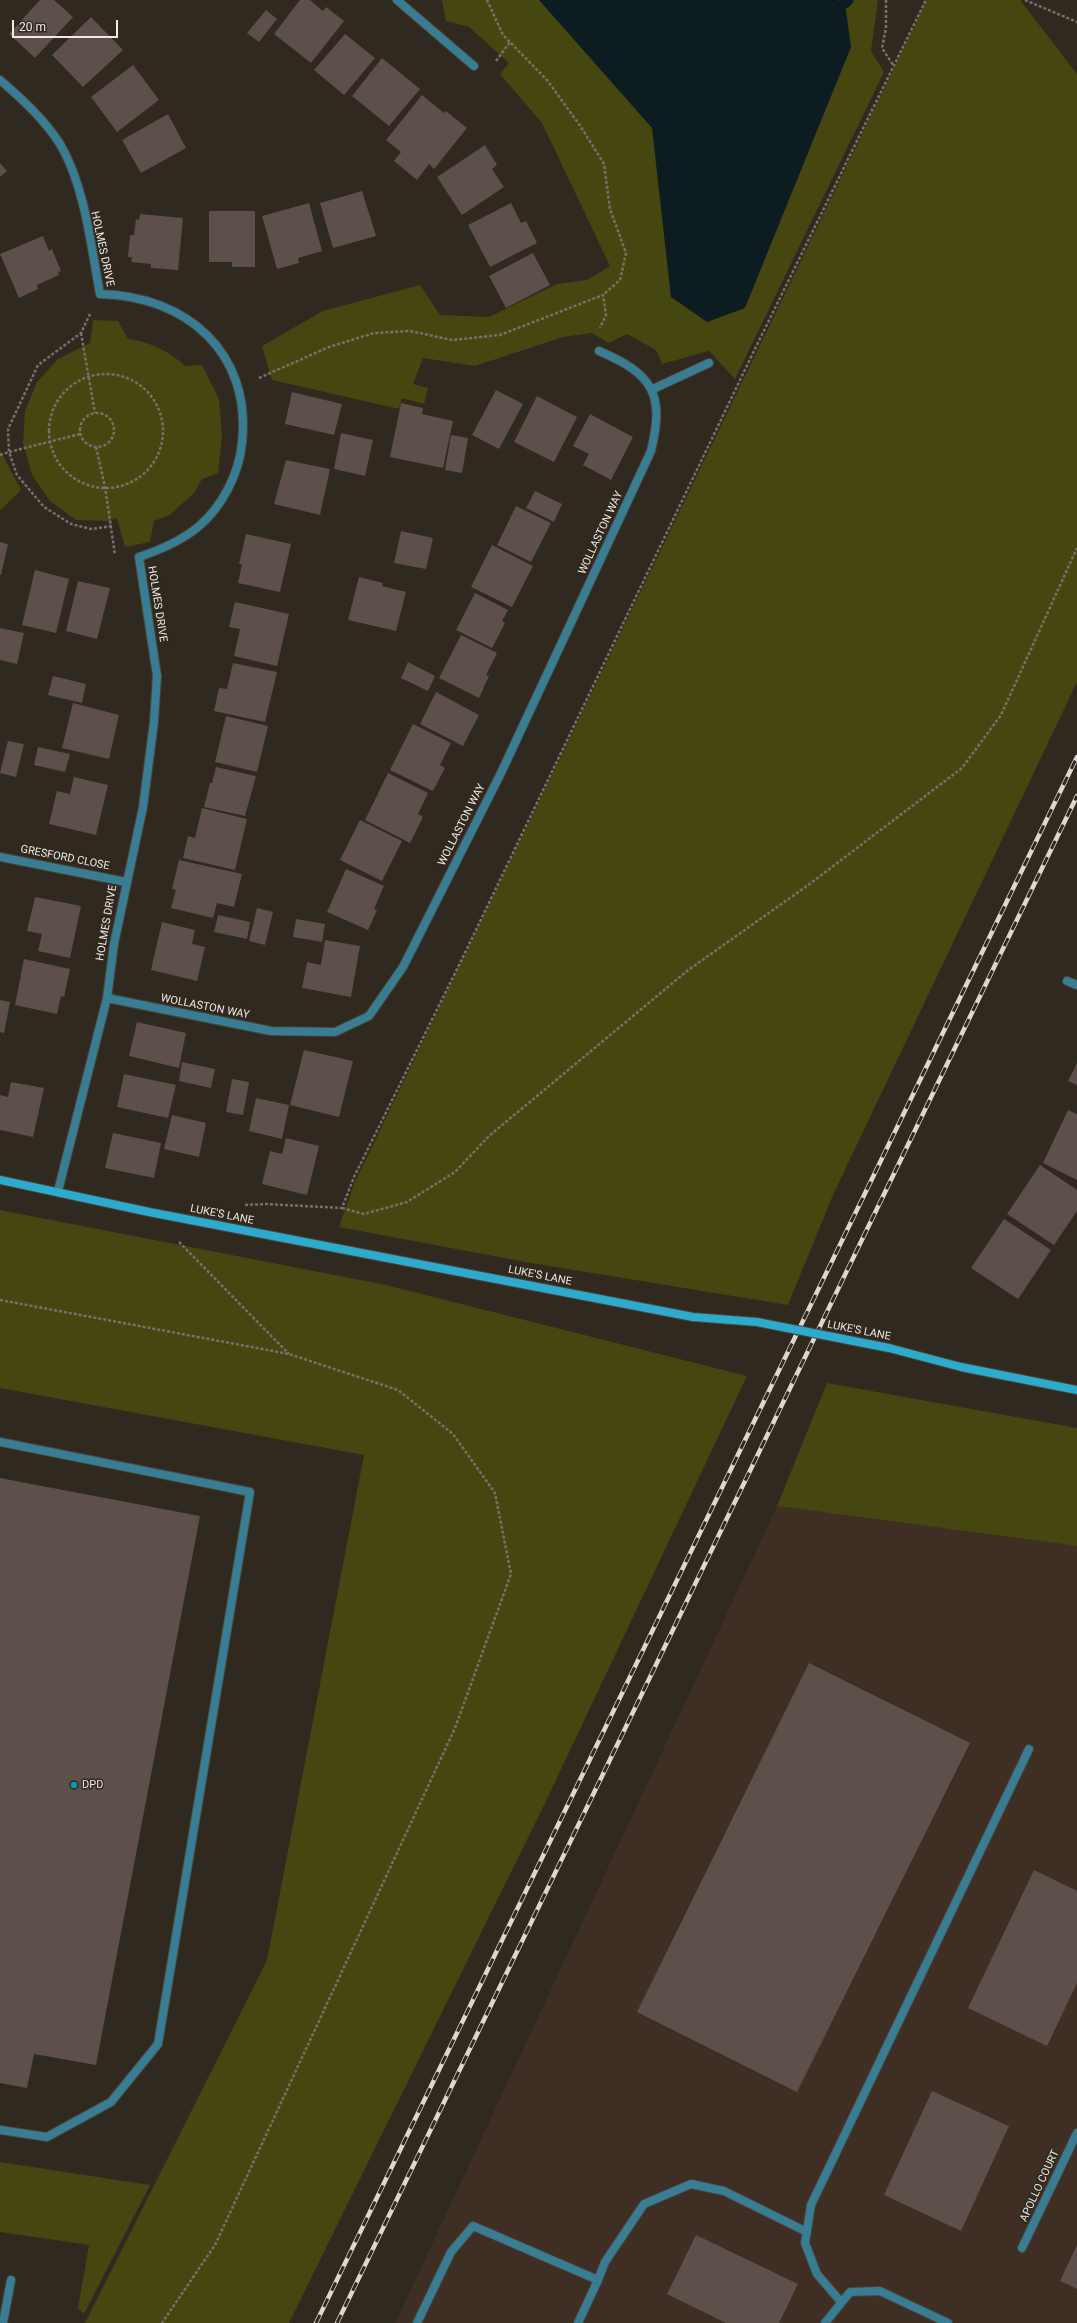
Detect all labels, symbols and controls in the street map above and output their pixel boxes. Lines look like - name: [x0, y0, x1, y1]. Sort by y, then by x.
- scale bar: [14, 12, 120, 38]
- text: 20 m: [19, 20, 46, 34]
- street label: HOLMES DRIVE: [88, 210, 116, 288]
- street label: WOLLASTON WAY: [576, 489, 626, 577]
- street label: HOLMES DRIVE: [144, 565, 170, 643]
- street label: WOLLASTON WAY: [436, 782, 488, 868]
- street label: GRESFORD CLOSE: [19, 843, 111, 873]
- street label: HOLMES DRIVE: [94, 884, 120, 962]
- street label: WOLLASTON WAY: [159, 992, 251, 1022]
- street label: LUKE'S LANE: [189, 1202, 255, 1228]
- street label: LUKE'S LANE: [507, 1263, 573, 1289]
- street label: LUKE'S LANE: [826, 1318, 892, 1344]
- place label: DPD: [82, 1778, 103, 1792]
- marker: DPD: [69, 1780, 79, 1790]
- street label: APOLLO COURT: [1017, 2148, 1063, 2224]

